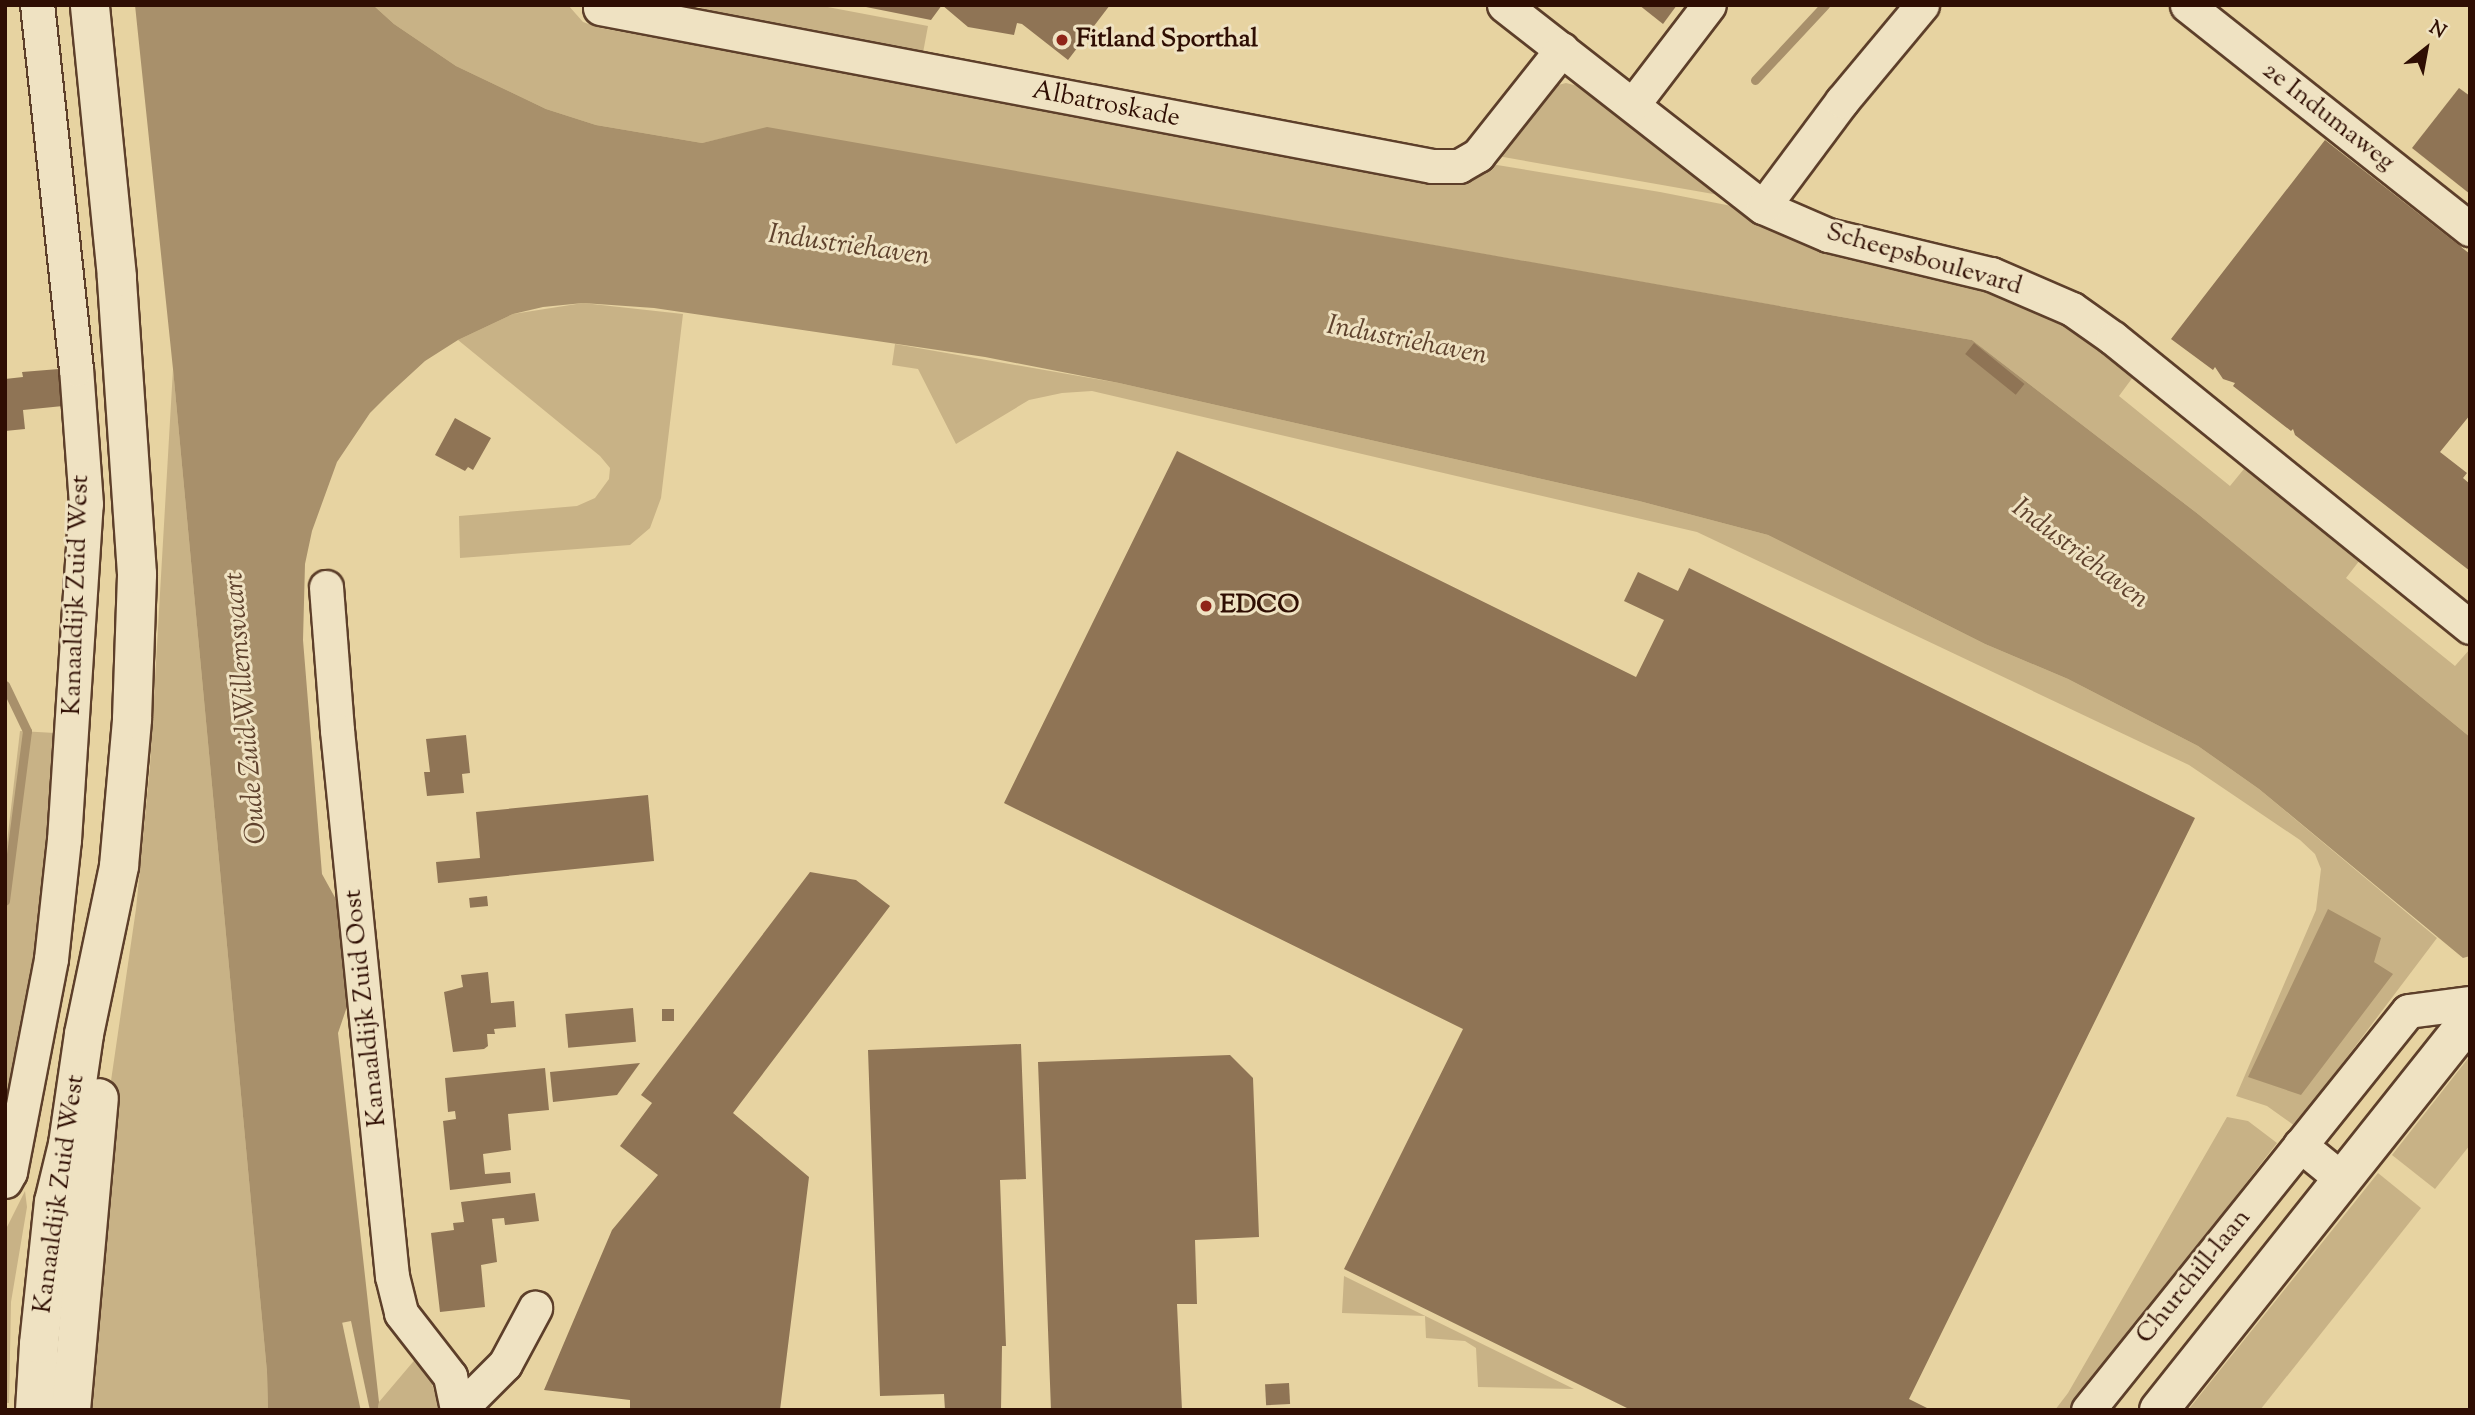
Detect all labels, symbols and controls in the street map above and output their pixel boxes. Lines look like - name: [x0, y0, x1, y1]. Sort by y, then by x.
- north arrow: [2391, 14, 2461, 84]
- text: N: [2424, 15, 2451, 46]
- place label: Fitland Sporthal: [1076, 24, 1258, 56]
- marker: Fitland Sporthal: [1054, 32, 1070, 48]
- street label: 2e Indumaweg: [2256, 56, 2400, 178]
- street label: Albatroskade: [1029, 75, 1183, 135]
- street label: Scheepsboulevard: [1822, 217, 2026, 303]
- water label: Industriehaven: [766, 218, 932, 274]
- water label: Industriehaven: [1324, 309, 1490, 373]
- street label: Kanaaldijk Zuid West: [57, 474, 97, 716]
- water label: Industriehaven: [2005, 492, 2155, 616]
- water label: Oude Zuid-Willemsvaart: [217, 570, 275, 846]
- place label: EDCO: [1220, 590, 1299, 622]
- marker: EDCO: [1198, 598, 1214, 614]
- street label: Kanaaldijk Zuid Oost: [338, 888, 394, 1128]
- street label: Kanaaldijk Zuid West: [28, 1073, 92, 1315]
- street label: Churchill-laan: [2130, 1203, 2258, 1351]

